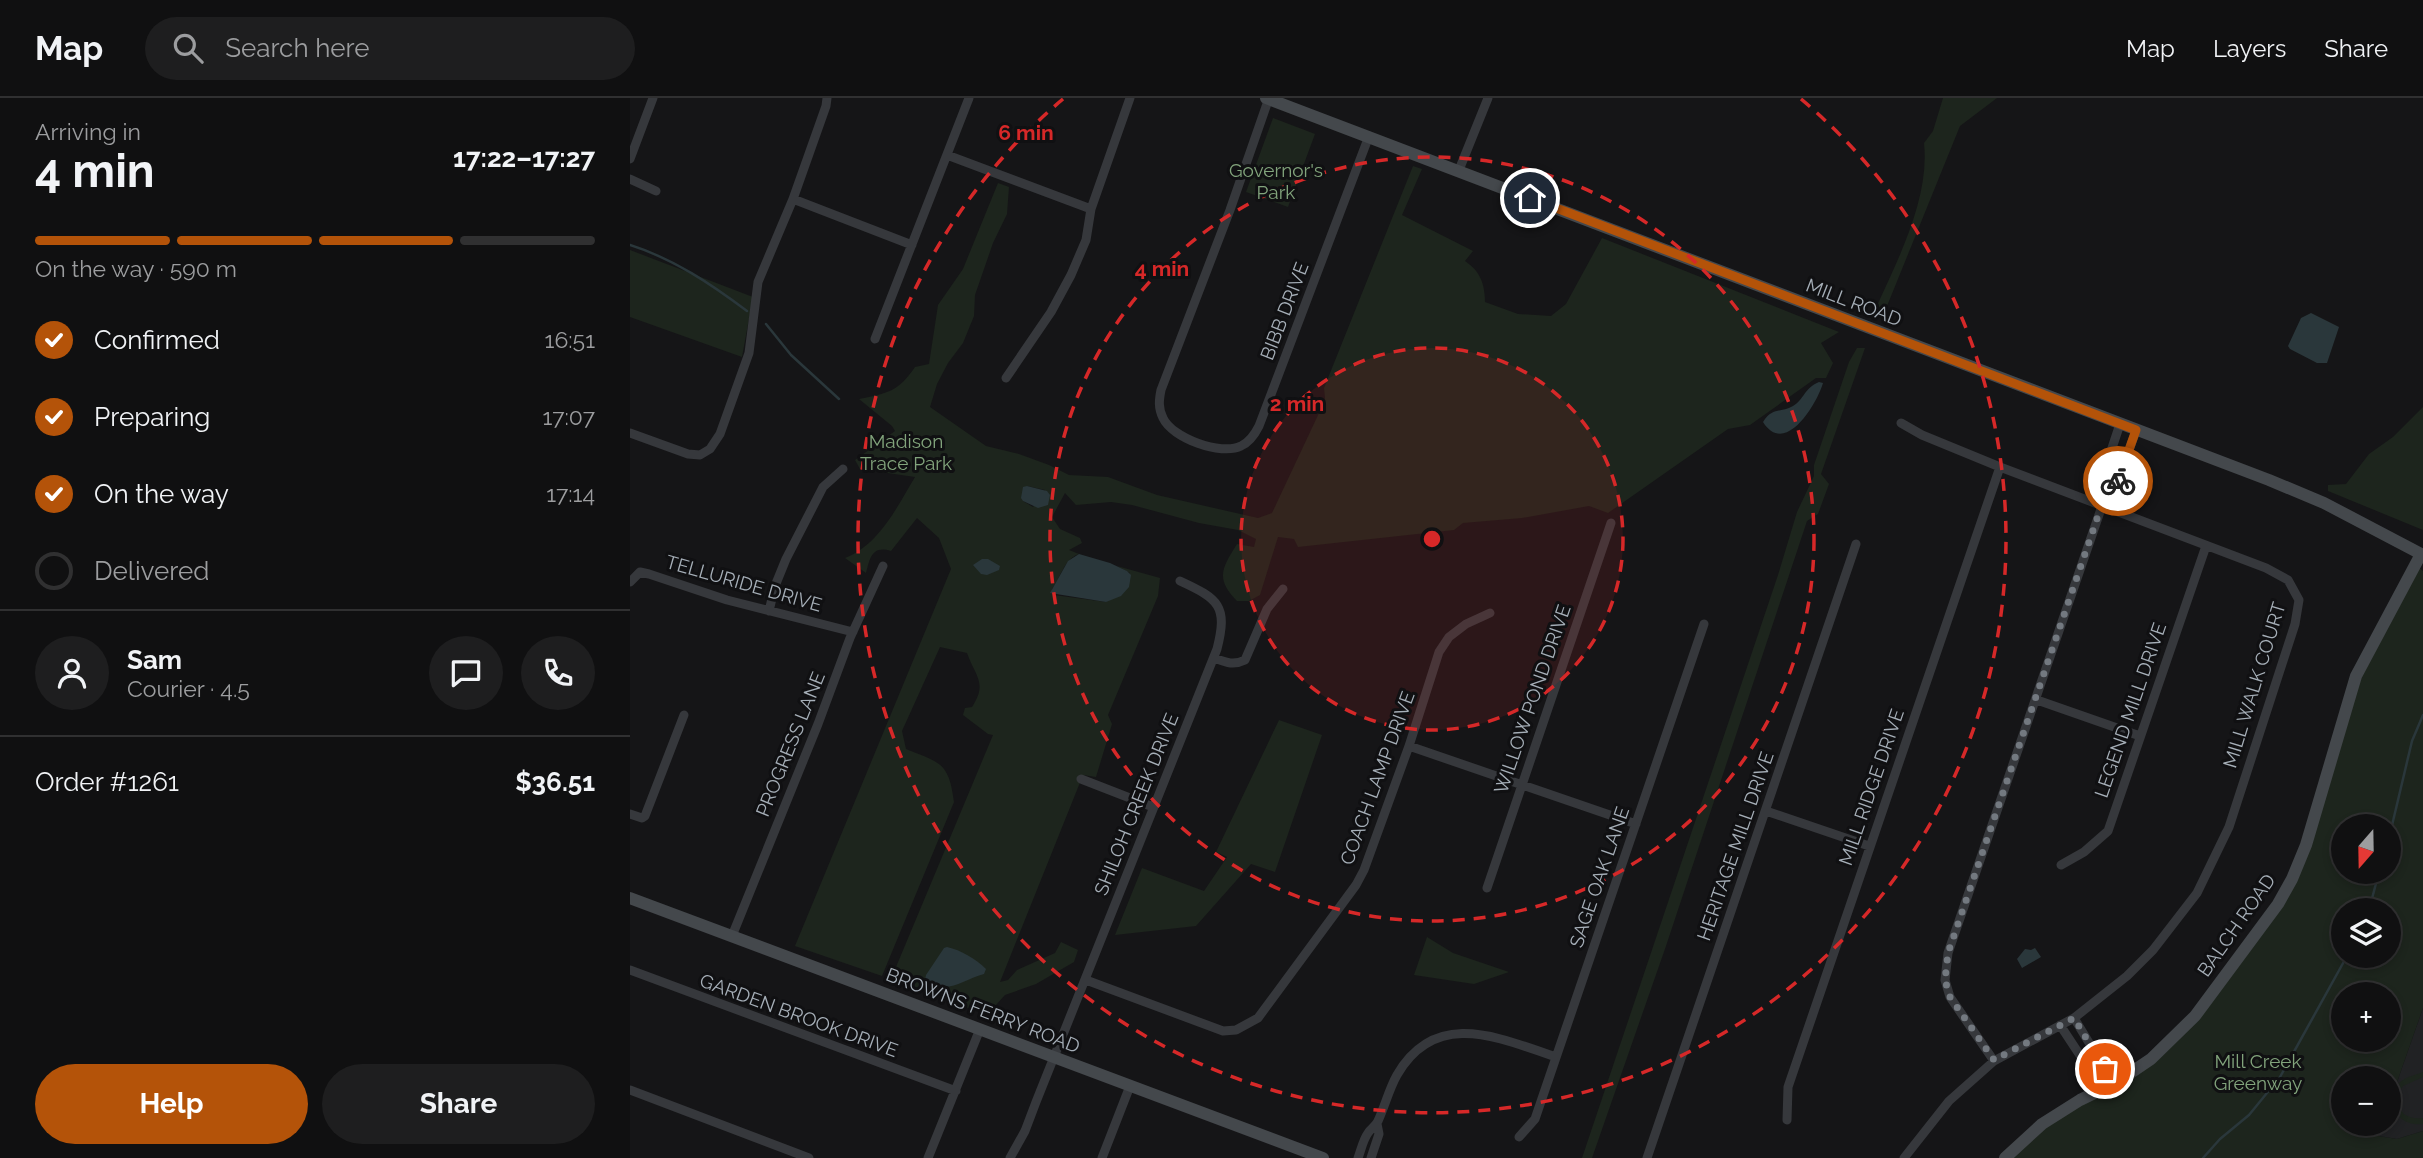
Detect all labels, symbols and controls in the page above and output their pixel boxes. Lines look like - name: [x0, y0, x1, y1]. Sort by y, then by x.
- search box: [145, 17, 635, 80]
- text: Map: [35, 29, 103, 68]
- icon: search: [169, 29, 207, 67]
- text: Search here: [225, 33, 370, 63]
- text: Map: [2126, 34, 2175, 63]
- text: Layers: [2213, 34, 2286, 63]
- text: Share: [2324, 34, 2388, 63]
- text: Arriving in: [35, 118, 141, 145]
- text: 6 min: [998, 120, 1054, 145]
- text: 17:22–17:27: [453, 143, 595, 173]
- text: 4 min: [35, 144, 155, 198]
- park label: Governor's Park: [1229, 159, 1323, 203]
- pin: [1500, 168, 1560, 228]
- icon: home: [1511, 179, 1549, 217]
- text: On the way · 590 m: [35, 255, 237, 282]
- text: 4 min: [1135, 256, 1189, 281]
- street label: BIBB DRIVE: [1255, 259, 1313, 363]
- street label: MILL ROAD: [1803, 274, 1905, 330]
- icon: check: [35, 321, 73, 359]
- text: Confirmed: [94, 325, 220, 355]
- text: 16:51: [545, 326, 595, 353]
- text: 2 min: [1270, 391, 1324, 416]
- icon: check: [35, 398, 73, 436]
- text: Preparing: [94, 402, 210, 432]
- text: 17:07: [542, 403, 595, 430]
- park label: Madison Trace Park: [860, 430, 952, 474]
- courier: [2083, 446, 2153, 516]
- icon: bike: [2099, 462, 2137, 500]
- icon: check: [35, 475, 73, 513]
- text: On the way: [94, 479, 229, 509]
- text: 17:14: [546, 480, 595, 507]
- centre of rings: [1420, 527, 1444, 551]
- street label: TELLURIDE DRIVE: [663, 550, 825, 616]
- text: Delivered: [94, 556, 209, 586]
- street label: MILL WALK COURT: [2218, 599, 2290, 770]
- street label: WILLOW POND DRIVE: [1489, 602, 1575, 796]
- street label: LEGEND MILL DRIVE: [2090, 620, 2170, 800]
- button: person: [35, 636, 109, 710]
- button: chat: [429, 636, 503, 710]
- button: phone: [521, 636, 595, 710]
- text: Sam: [127, 645, 182, 675]
- street label: PROGRESS LANE: [751, 668, 829, 820]
- text: Courier · 4.5: [127, 675, 250, 702]
- street label: COACH LAMP DRIVE: [1335, 688, 1419, 868]
- street label: MILL RIDGE DRIVE: [1834, 706, 1908, 868]
- street label: SHILOH CREEK DRIVE: [1089, 710, 1183, 898]
- street label: HERITAGE MILL DRIVE: [1692, 749, 1778, 943]
- text: Order #1261: [35, 767, 179, 797]
- text: $36.51: [515, 767, 595, 797]
- street label: SAGE OAK LANE: [1565, 804, 1633, 950]
- north arrow: [2331, 814, 2401, 884]
- map controls: [2331, 814, 2401, 1136]
- street label: BALCH ROAD: [2192, 869, 2280, 981]
- button: layers: [2331, 898, 2401, 968]
- street label: BROWNS FERRY ROAD: [883, 963, 1083, 1057]
- street label: GARDEN BROOK DRIVE: [697, 969, 901, 1061]
- button: +: [2331, 982, 2401, 1052]
- pin: [2075, 1039, 2135, 1099]
- icon: bag: [2086, 1050, 2124, 1088]
- park label: Mill Creek Greenway: [2214, 1050, 2302, 1094]
- button: Help: [35, 1064, 308, 1144]
- button: Share: [322, 1064, 595, 1144]
- button: −: [2331, 1066, 2401, 1136]

